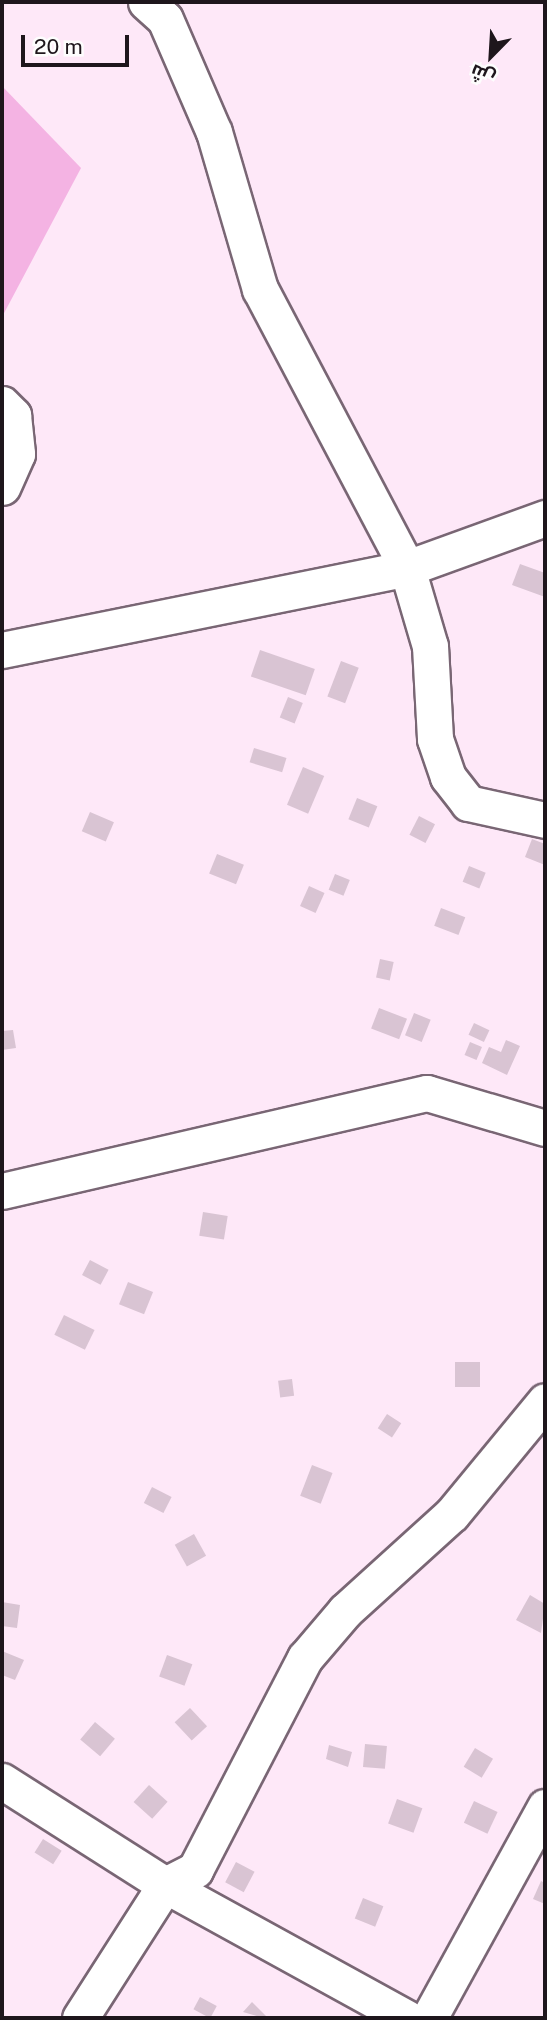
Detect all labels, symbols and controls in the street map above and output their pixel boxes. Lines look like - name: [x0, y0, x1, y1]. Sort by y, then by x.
- scale bar: [24, 21, 133, 65]
- north arrow: [456, 21, 526, 91]
- text: 20 m: [34, 34, 83, 59]
- text: ش: [467, 60, 498, 90]

